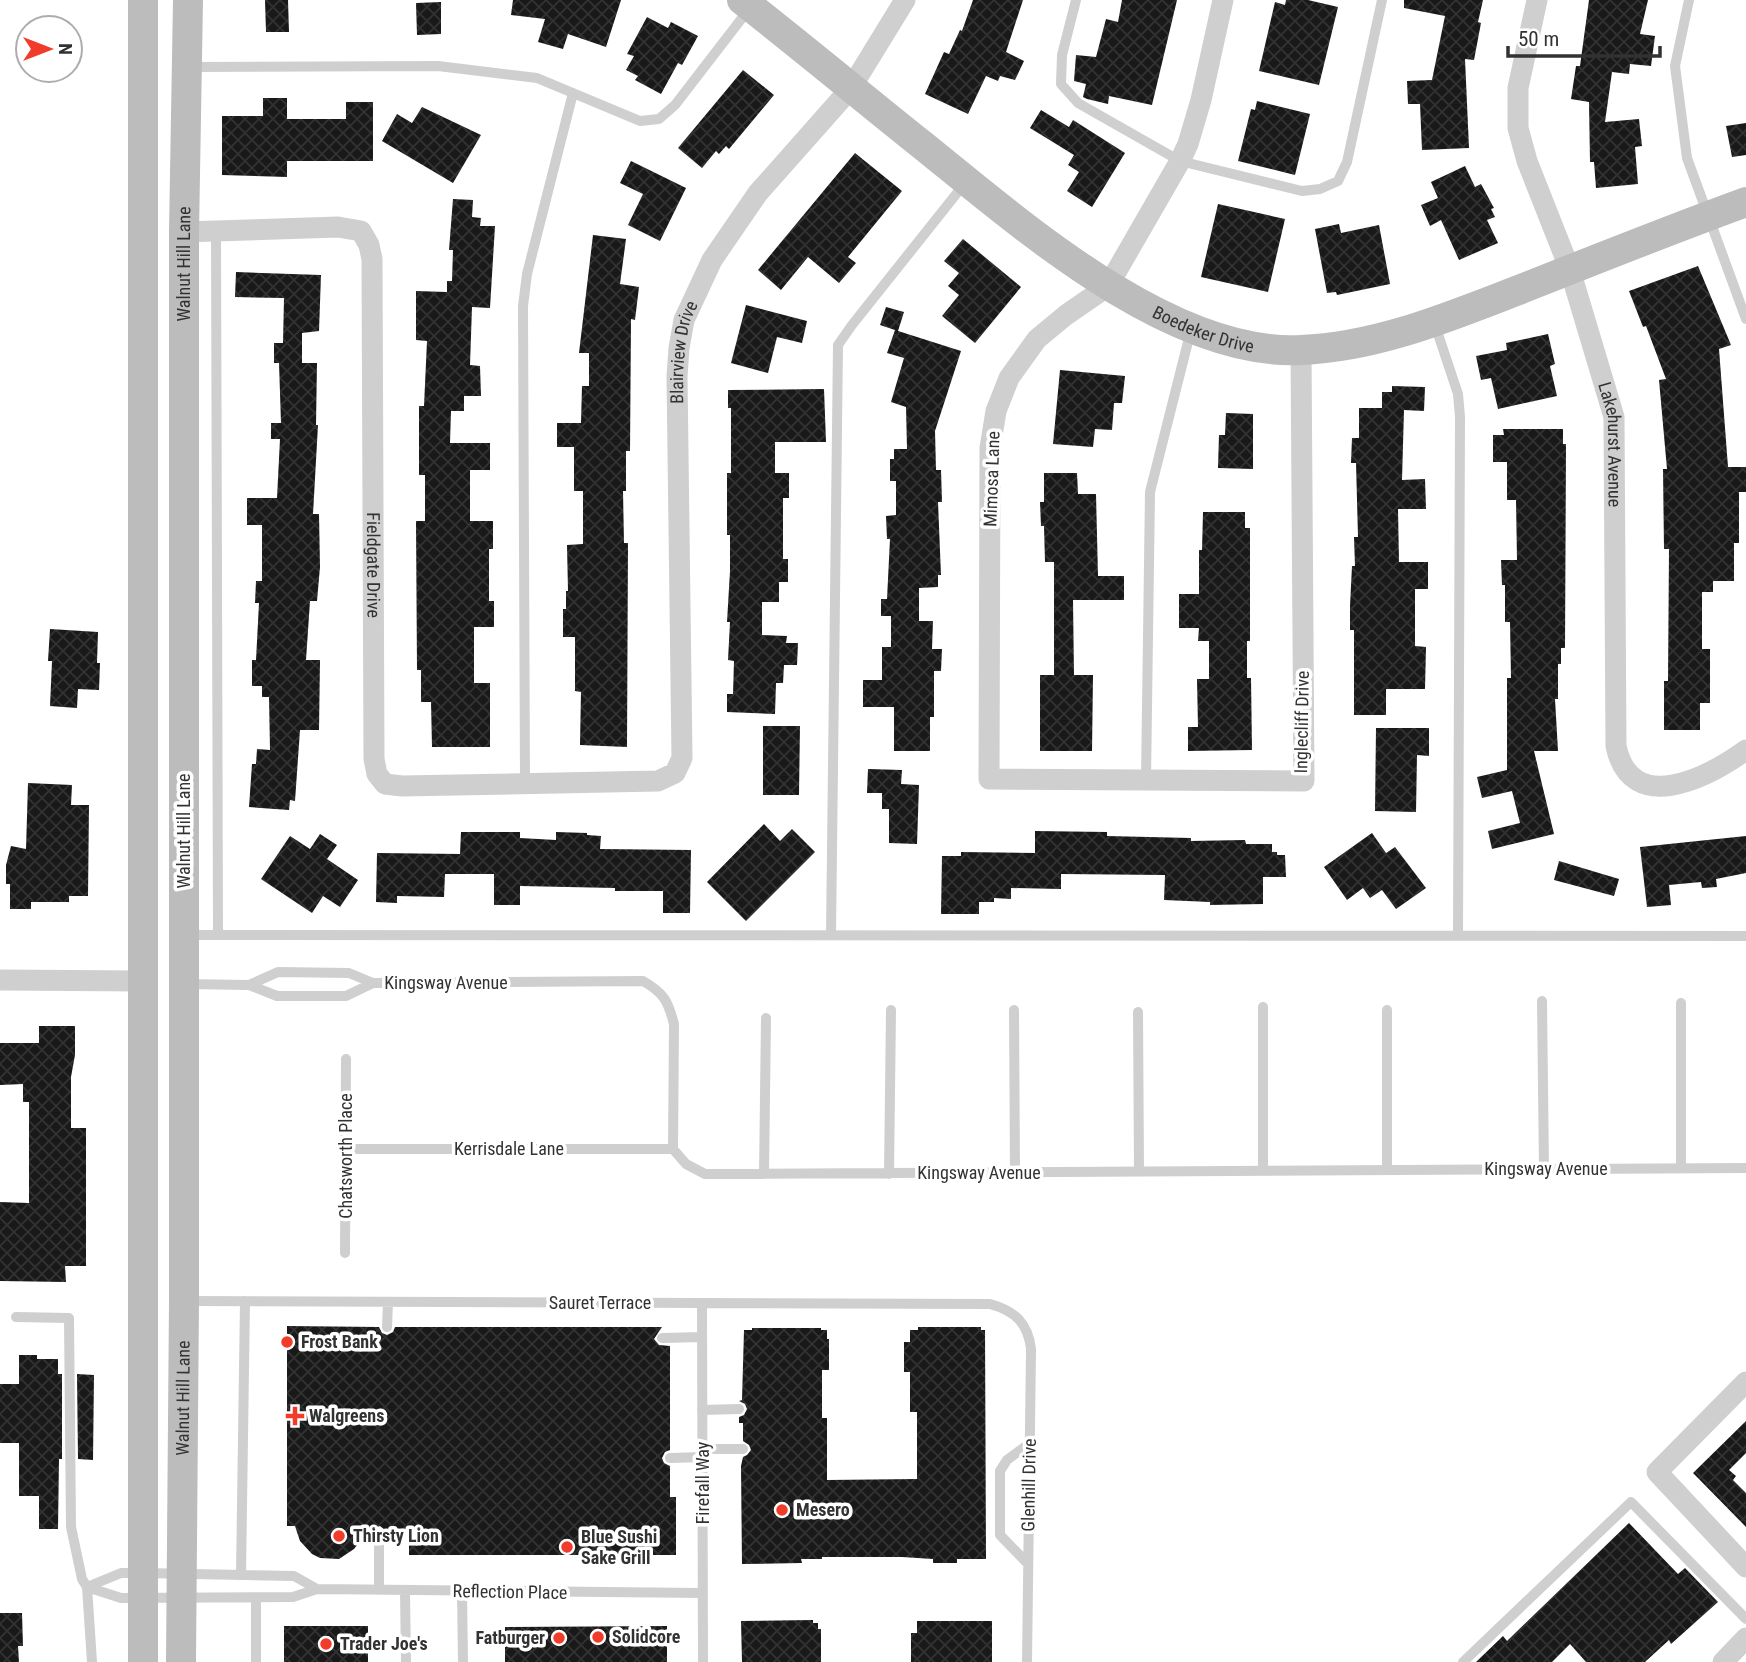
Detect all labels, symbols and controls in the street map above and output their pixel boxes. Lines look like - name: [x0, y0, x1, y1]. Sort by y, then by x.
- north arrow: [14, 14, 84, 84]
- scale bar: [1508, 14, 1660, 58]
- text: 50 m: [1518, 27, 1559, 51]
- text: N: [54, 43, 77, 55]
- street label: Walnut Hill Lane: [173, 206, 194, 322]
- street label: Blairview Drive: [666, 297, 702, 404]
- street label: Boedeker Drive: [1149, 301, 1256, 357]
- street label: Lakehurst Avenue: [1594, 380, 1626, 507]
- street label: Mimosa Lane: [979, 431, 1004, 527]
- street label: Fieldgate Drive: [363, 512, 384, 618]
- street label: Inglecliff Drive: [1290, 670, 1313, 774]
- street label: Walnut Hill Lane: [173, 773, 194, 889]
- street label: Kingsway Avenue: [384, 972, 508, 993]
- street label: Chatsworth Place: [335, 1093, 356, 1219]
- street label: Kerrisdale Lane: [454, 1138, 564, 1159]
- street label: Kingsway Avenue: [1484, 1158, 1608, 1179]
- street label: Kingsway Avenue: [917, 1162, 1041, 1183]
- street label: Sauret Terrace: [549, 1292, 651, 1313]
- place label: Frost Bank: [301, 1331, 378, 1352]
- marker: Frost Bank: [279, 1334, 295, 1350]
- street label: Walnut Hill Lane: [172, 1340, 194, 1456]
- place label: Walgreens: [309, 1405, 384, 1426]
- marker: Walgreens: [287, 1408, 303, 1424]
- street label: Glenhill Drive: [1017, 1438, 1040, 1532]
- street label: Firefall Way: [692, 1441, 713, 1524]
- place label: Mesero: [796, 1499, 850, 1520]
- marker: Mesero: [774, 1502, 790, 1518]
- place label: Thirsty Lion: [353, 1525, 439, 1546]
- place label: Blue Sushi Sake Grill: [581, 1526, 657, 1568]
- marker: Thirsty Lion: [331, 1528, 347, 1544]
- marker: Blue Sushi Sake Grill: [559, 1539, 575, 1555]
- street label: Reflection Place: [453, 1580, 568, 1603]
- place label: Solidcore: [612, 1626, 681, 1647]
- place label: Fatburger: [476, 1627, 545, 1648]
- marker: Solidcore: [590, 1629, 606, 1645]
- marker: Fatburger: [551, 1630, 567, 1646]
- place label: Trader Joe's: [340, 1633, 428, 1654]
- marker: Trader Joe's: [318, 1636, 334, 1652]

